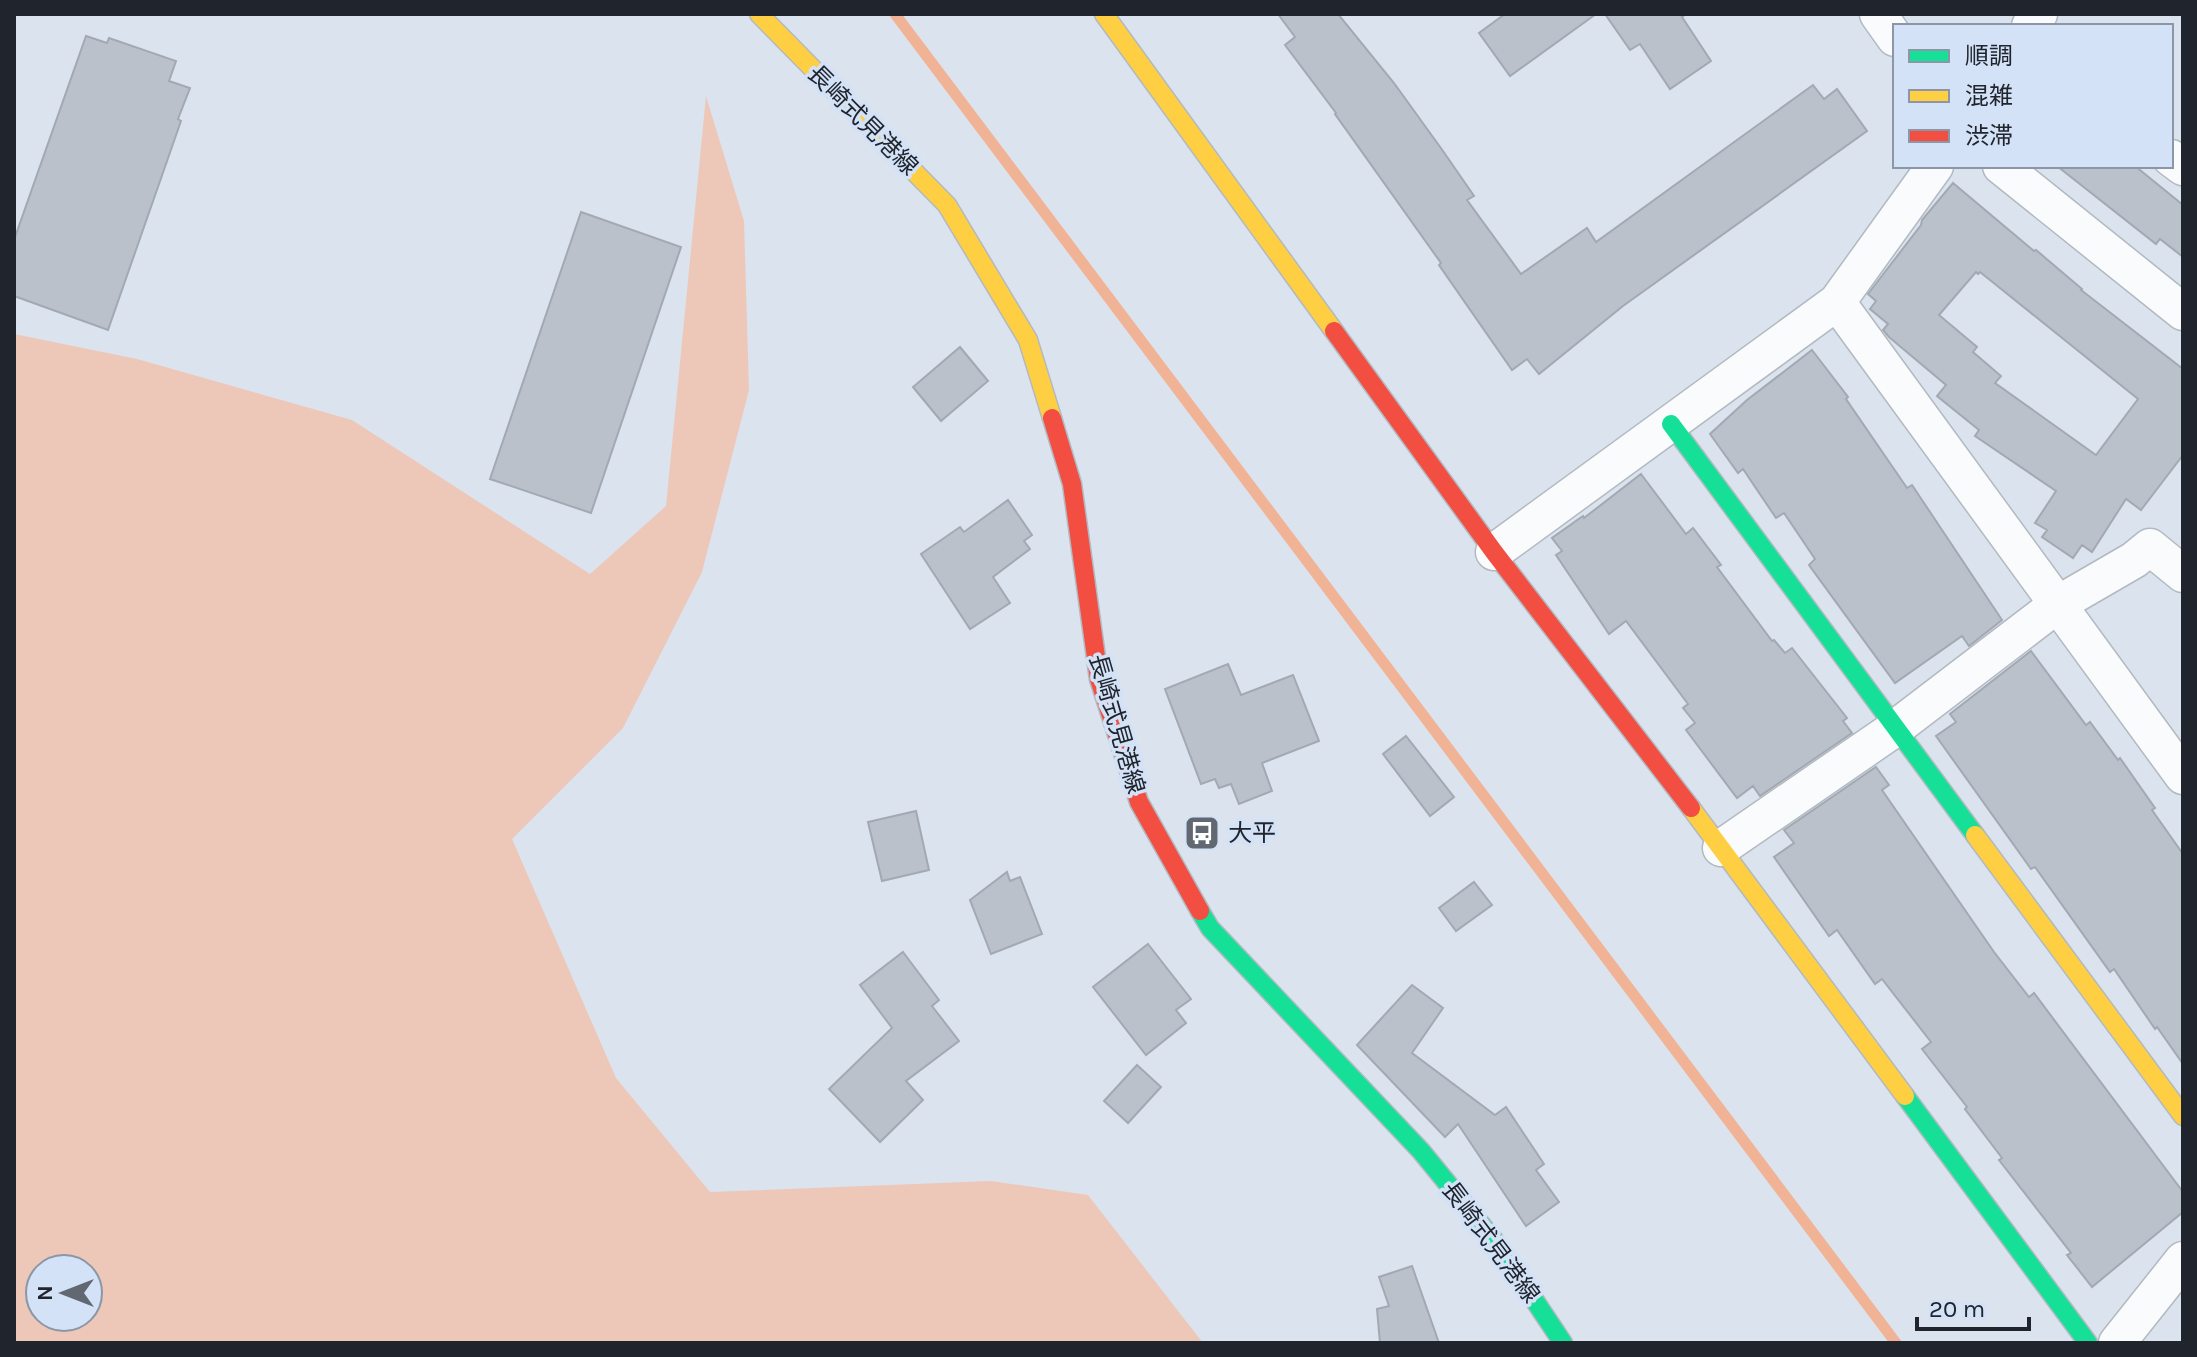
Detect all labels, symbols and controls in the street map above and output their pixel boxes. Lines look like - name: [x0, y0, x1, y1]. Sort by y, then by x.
- legend: [1893, 24, 2173, 168]
- text: 順調: [1965, 42, 2013, 70]
- street label: 長崎式見港線: [802, 59, 924, 181]
- text: 混雑: [1965, 82, 2013, 110]
- text: 渋滞: [1965, 122, 2013, 150]
- street label: 長崎式見港線: [1084, 651, 1150, 797]
- bus stop icon: 大平: [1183, 814, 1221, 852]
- place label: 大平: [1228, 819, 1276, 847]
- street label: 長崎式見港線: [1436, 1176, 1546, 1308]
- north arrow: [24, 1253, 104, 1333]
- scale bar: [1917, 1281, 2029, 1331]
- text: N: [32, 1285, 58, 1301]
- text: 20 m: [1929, 1295, 1985, 1323]

